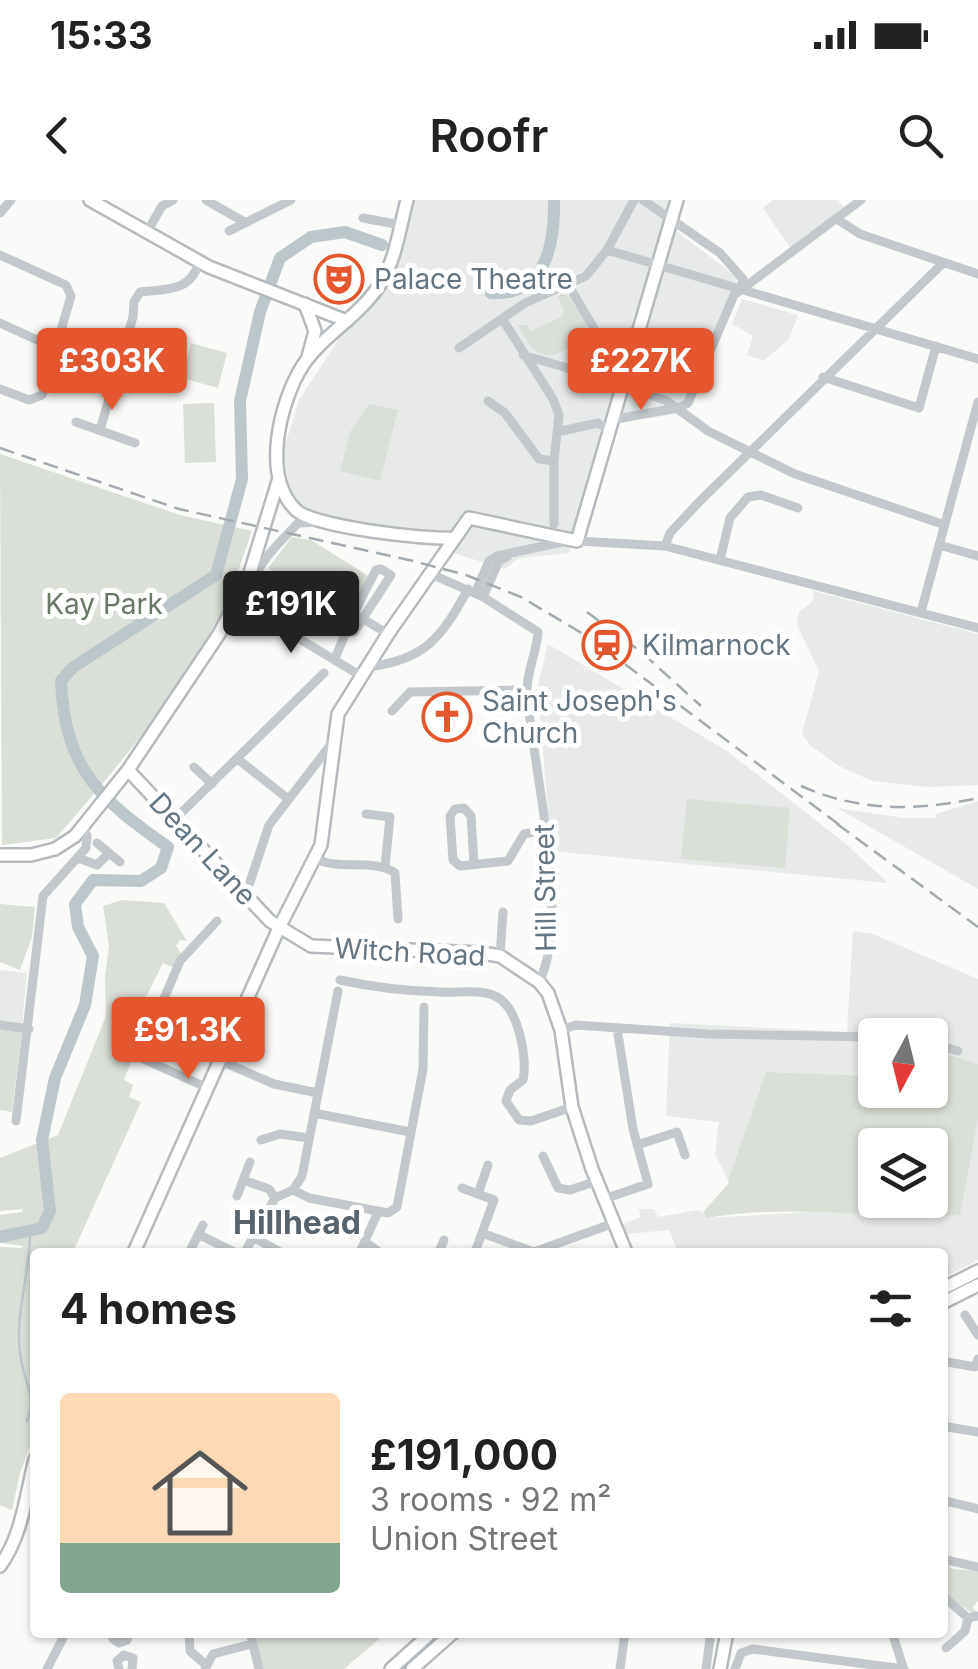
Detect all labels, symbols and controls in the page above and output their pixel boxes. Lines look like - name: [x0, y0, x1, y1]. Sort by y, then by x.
- text: 15:33: [50, 12, 152, 58]
- icon: back: [30, 108, 85, 163]
- text: Roofr: [430, 108, 548, 163]
- icon: search: [893, 108, 948, 163]
- theatre icon: Palace Theatre: [313, 253, 365, 305]
- place label: Palace Theatre: [374, 262, 573, 296]
- pin: £303K: [42, 328, 182, 413]
- pin: £227K: [571, 328, 711, 413]
- text: £303K: [59, 341, 165, 380]
- text: £227K: [590, 341, 692, 380]
- pin: £191K: [221, 571, 361, 656]
- text: £191K: [245, 584, 337, 623]
- park label: Kay Park: [45, 587, 163, 621]
- station icon: Kilmarnock: [581, 619, 633, 671]
- place label: Kilmarnock: [642, 628, 791, 662]
- place label: Saint Joseph's Church: [482, 684, 677, 750]
- church icon: Saint Joseph's Church: [421, 691, 473, 743]
- street label: Dean Lane: [142, 786, 264, 912]
- street label: Hill Street: [527, 824, 563, 952]
- street label: Witch Road: [334, 931, 486, 973]
- pin: £91.3K: [107, 997, 269, 1082]
- text: £91.3K: [134, 1010, 242, 1049]
- north arrow: [858, 1018, 948, 1108]
- map controls: [858, 1018, 948, 1218]
- button: layers: [858, 1128, 948, 1218]
- district label: Hillhead: [233, 1203, 361, 1242]
- icon: filters: [863, 1281, 918, 1336]
- text: 4 homes: [60, 1283, 237, 1334]
- text: £191,000: [370, 1429, 558, 1480]
- icon: home: [140, 1433, 260, 1553]
- text: 3 rooms · 92 m²: [370, 1480, 611, 1519]
- text: Union Street: [370, 1519, 558, 1558]

